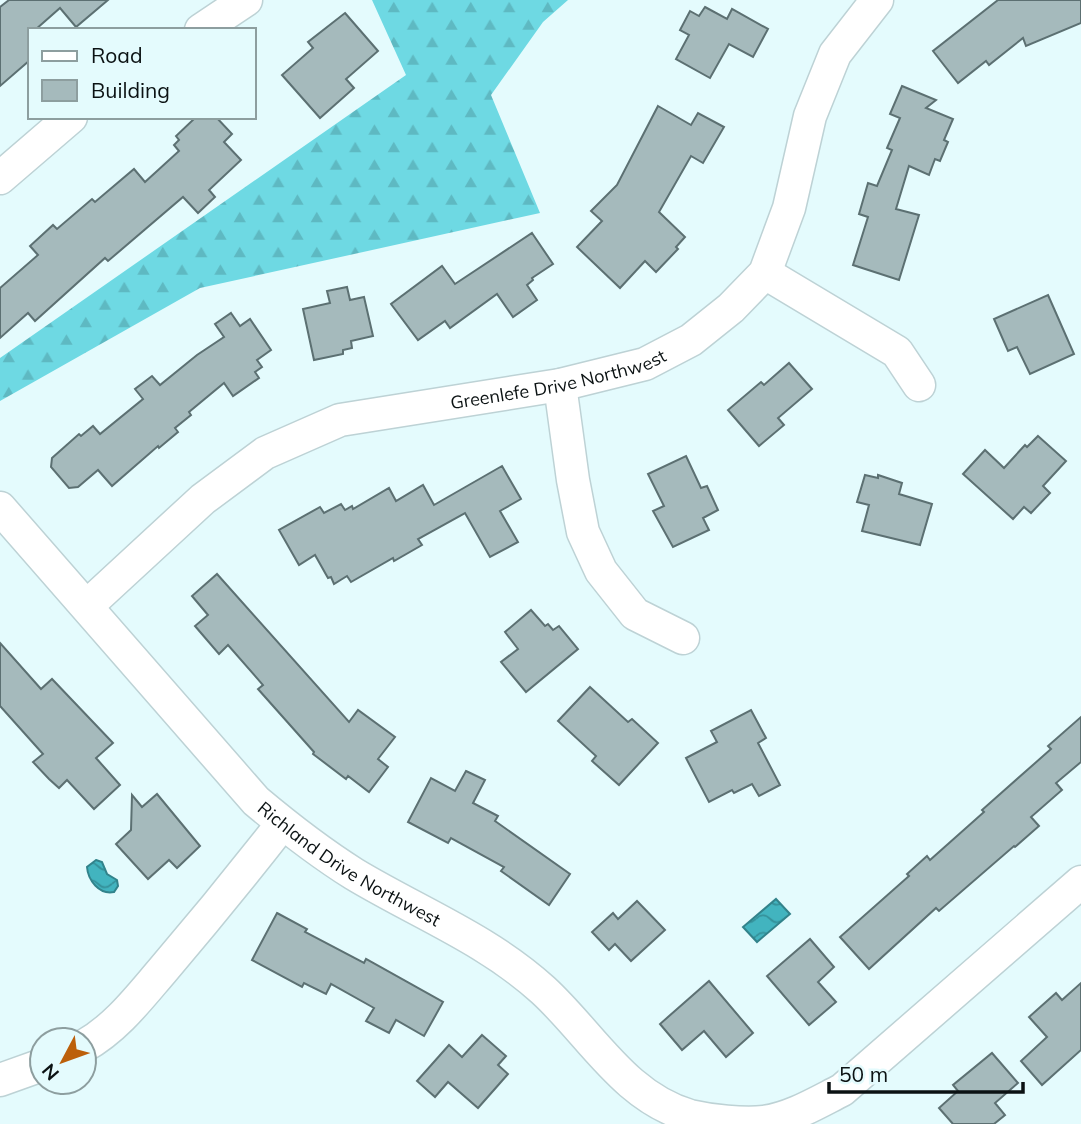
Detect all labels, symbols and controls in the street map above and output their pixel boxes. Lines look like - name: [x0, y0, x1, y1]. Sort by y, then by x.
- legend: [28, 28, 256, 119]
- text: Road: [91, 42, 142, 68]
- text: Building: [91, 77, 170, 103]
- street label: Greenlefe Drive Northwest: [449, 344, 670, 414]
- street label: Richland Drive Northwest: [253, 796, 445, 931]
- north arrow: [28, 1026, 98, 1096]
- scale bar: [829, 1050, 1023, 1094]
- text: N: [36, 1059, 64, 1085]
- text: 50 m: [839, 1061, 888, 1087]

